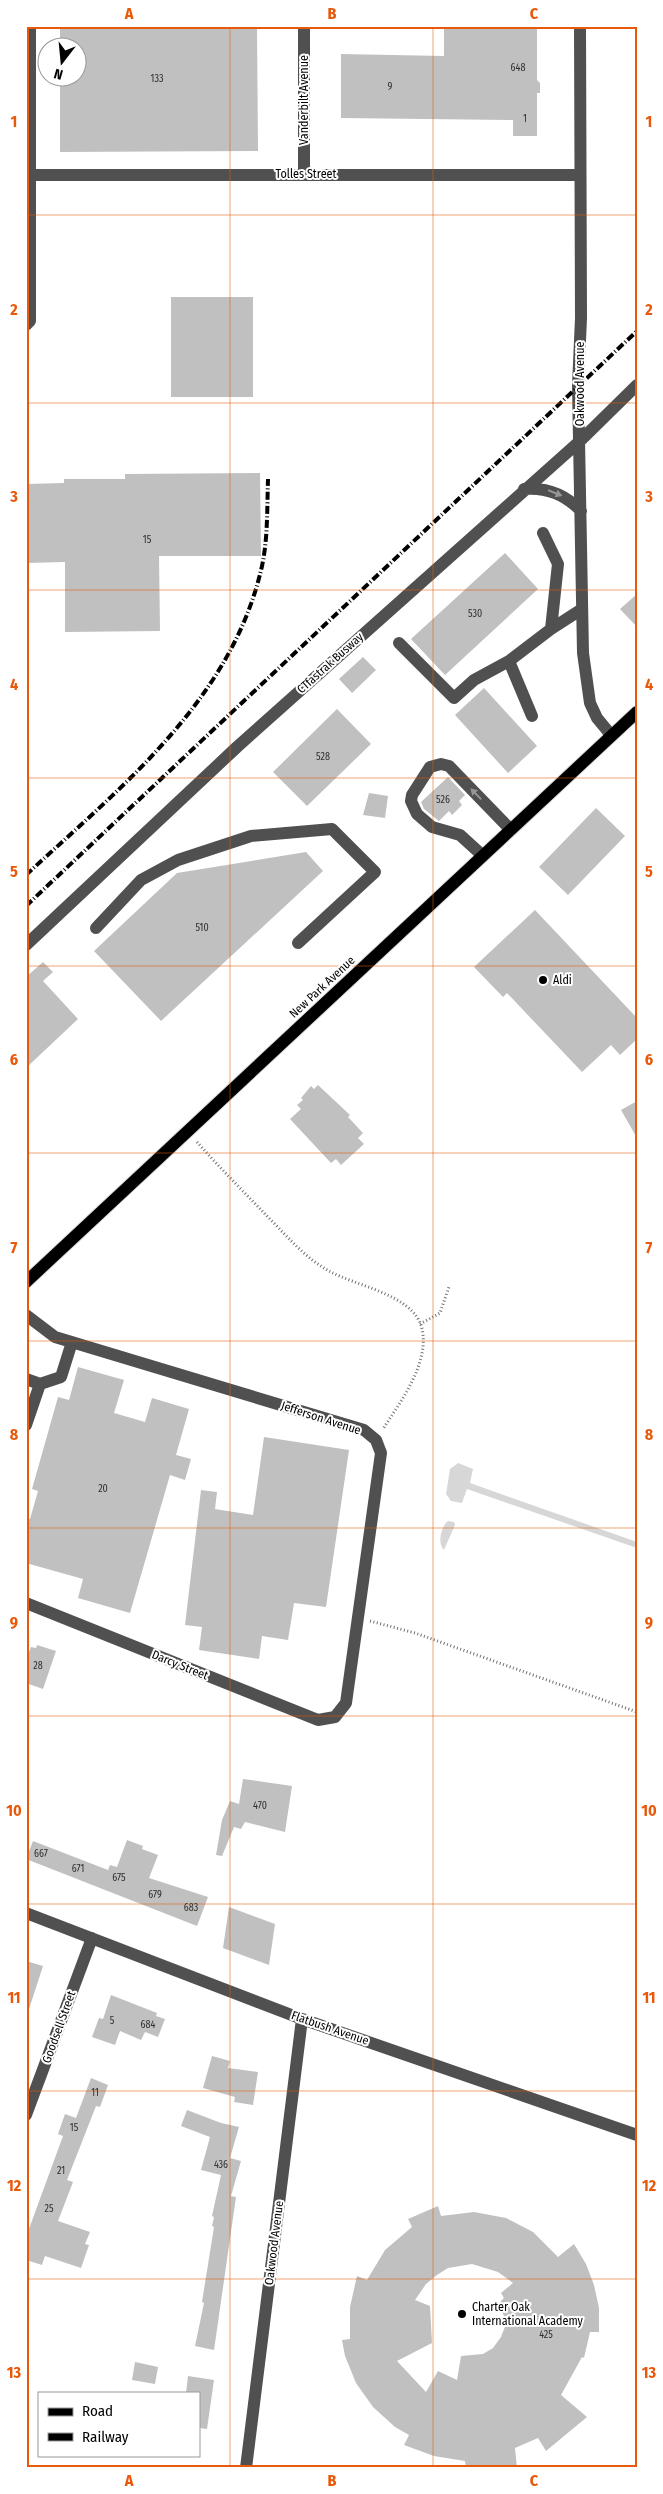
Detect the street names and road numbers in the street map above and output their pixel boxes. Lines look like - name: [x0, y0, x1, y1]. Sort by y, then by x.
- street label: Vanderbilt Avenue: [297, 55, 311, 145]
- street label: Tolles Street: [276, 167, 337, 181]
- street label: Oakwood Avenue: [573, 342, 587, 426]
- street label: CTfastrak Busway: [294, 629, 366, 696]
- street label: New Park Avenue: [286, 953, 358, 1021]
- street label: Jefferson Avenue: [279, 1399, 363, 1438]
- street label: Darcy Street: [150, 1647, 210, 1683]
- street label: Goodsell Street: [39, 1989, 79, 2065]
- street label: Flatbush Avenue: [289, 2008, 371, 2048]
- street label: Oakwood Avenue: [262, 2200, 286, 2286]

